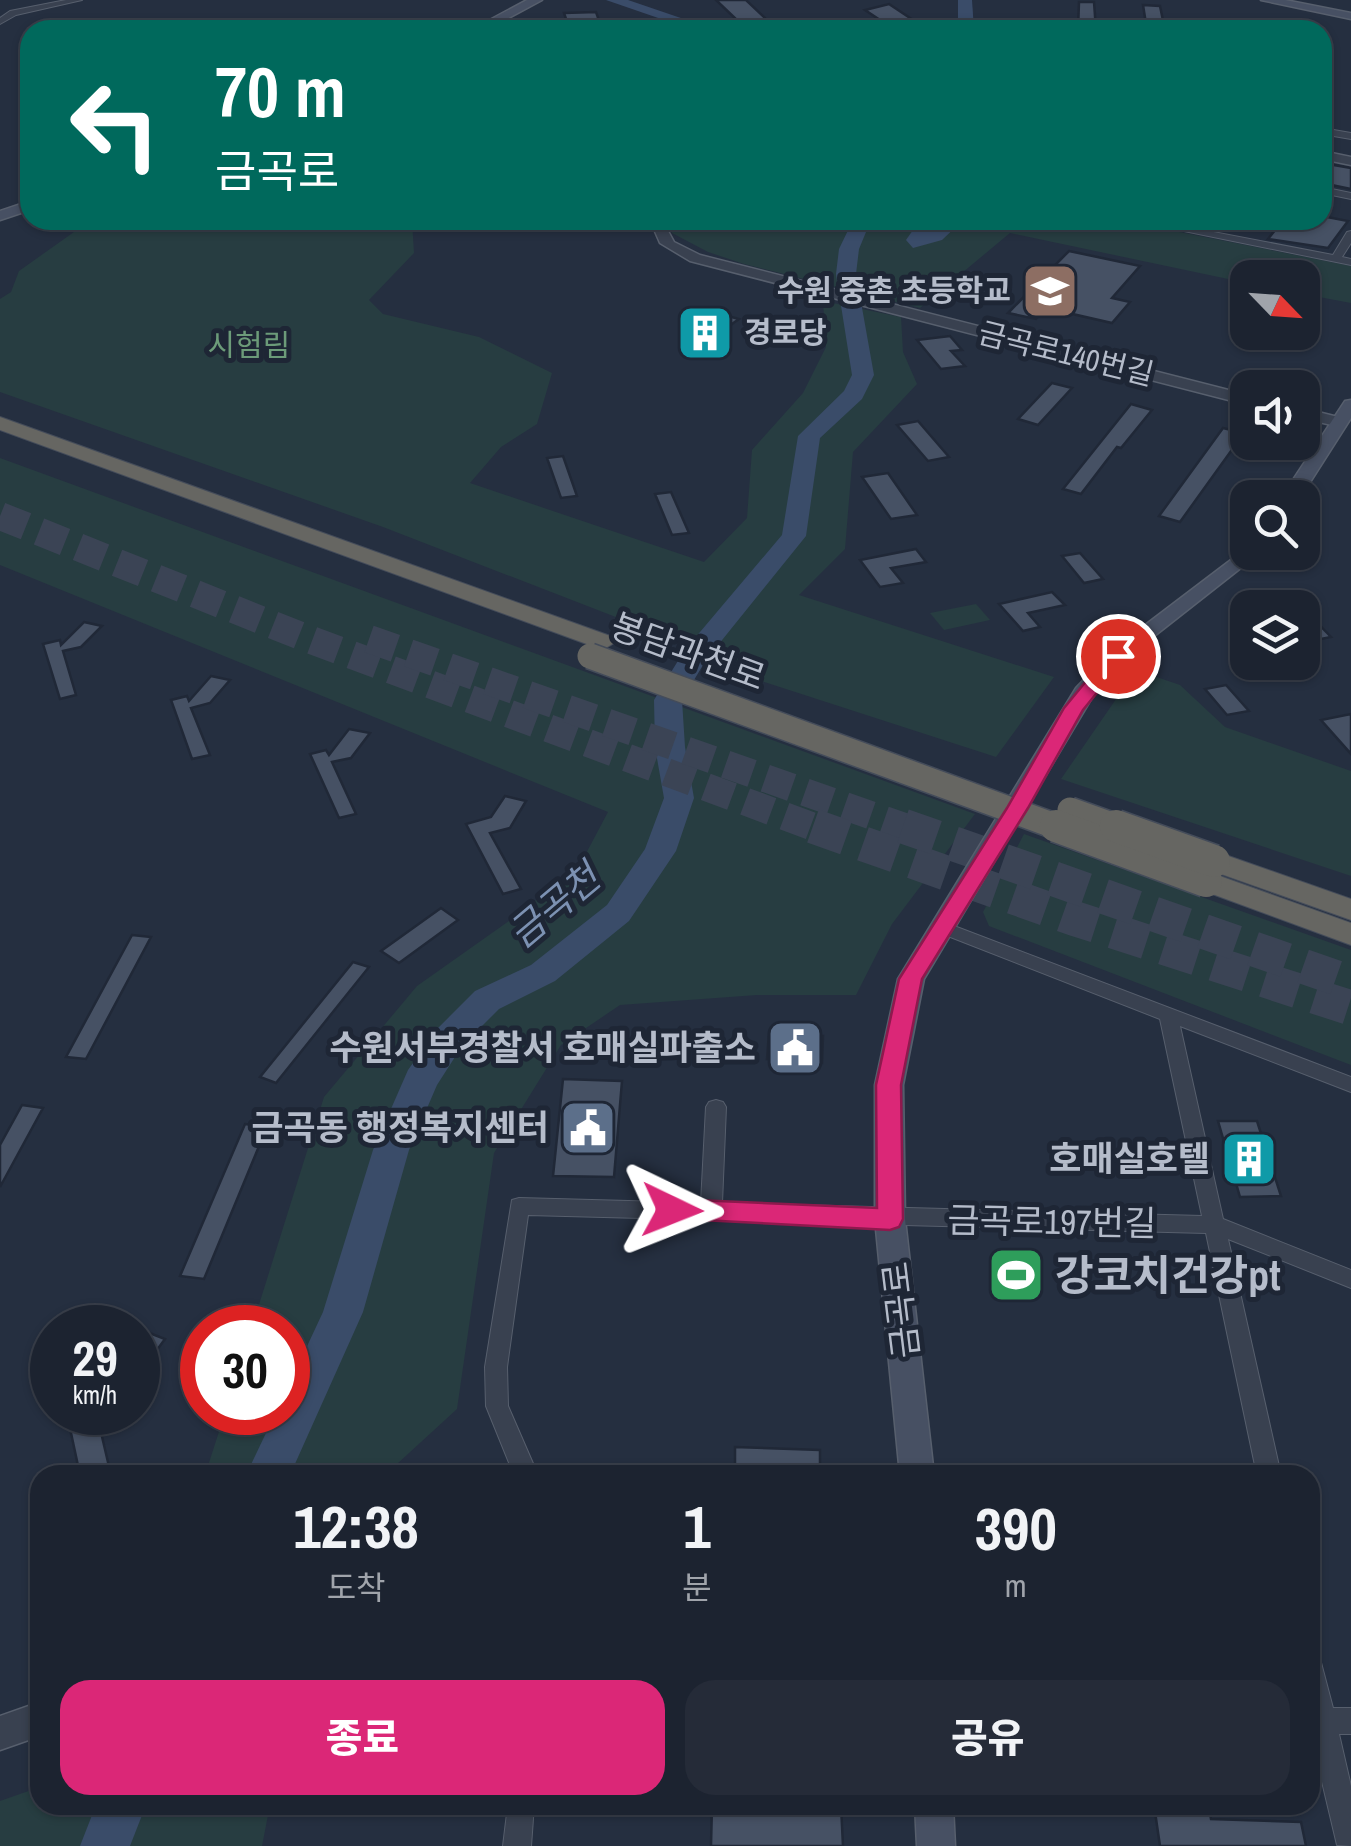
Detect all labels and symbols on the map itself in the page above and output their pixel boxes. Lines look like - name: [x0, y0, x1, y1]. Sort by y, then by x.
- north arrow: [1230, 260, 1320, 350]
- school or university icon: 수원 중촌 초등학교: [1020, 261, 1080, 321]
- place label: 수원 중촌 초등학교: [777, 270, 1011, 310]
- building icon: 경로당: [675, 303, 735, 363]
- place label: 경로당: [744, 312, 827, 352]
- street label: 금곡로140번길: [975, 312, 1158, 394]
- park label: 시험림: [208, 325, 290, 365]
- street label: 봉담과천로: [604, 602, 772, 701]
- pin: [1076, 614, 1161, 699]
- water label: 금곡천: [497, 850, 613, 959]
- public building icon: 수원서부경찰서 호매실파출소: [765, 1018, 825, 1078]
- place label: 수원서부경찰서 호매실파출소: [329, 1024, 756, 1071]
- public building icon: 금곡동 행정복지센터: [558, 1098, 618, 1158]
- place label: 금곡동 행정복지센터: [251, 1104, 549, 1151]
- building icon: 호매실호텔: [1219, 1129, 1279, 1189]
- place label: 호매실호텔: [1049, 1135, 1210, 1182]
- position arrow: [620, 1158, 724, 1262]
- street label: 금곡로197번길: [947, 1196, 1157, 1247]
- sports icon: 강코치건강pt: [986, 1245, 1046, 1305]
- place label: 강코치건강pt: [1055, 1247, 1281, 1303]
- street label: 금곡로: [871, 1259, 930, 1361]
- speed limit sign: 30: [180, 1305, 310, 1435]

